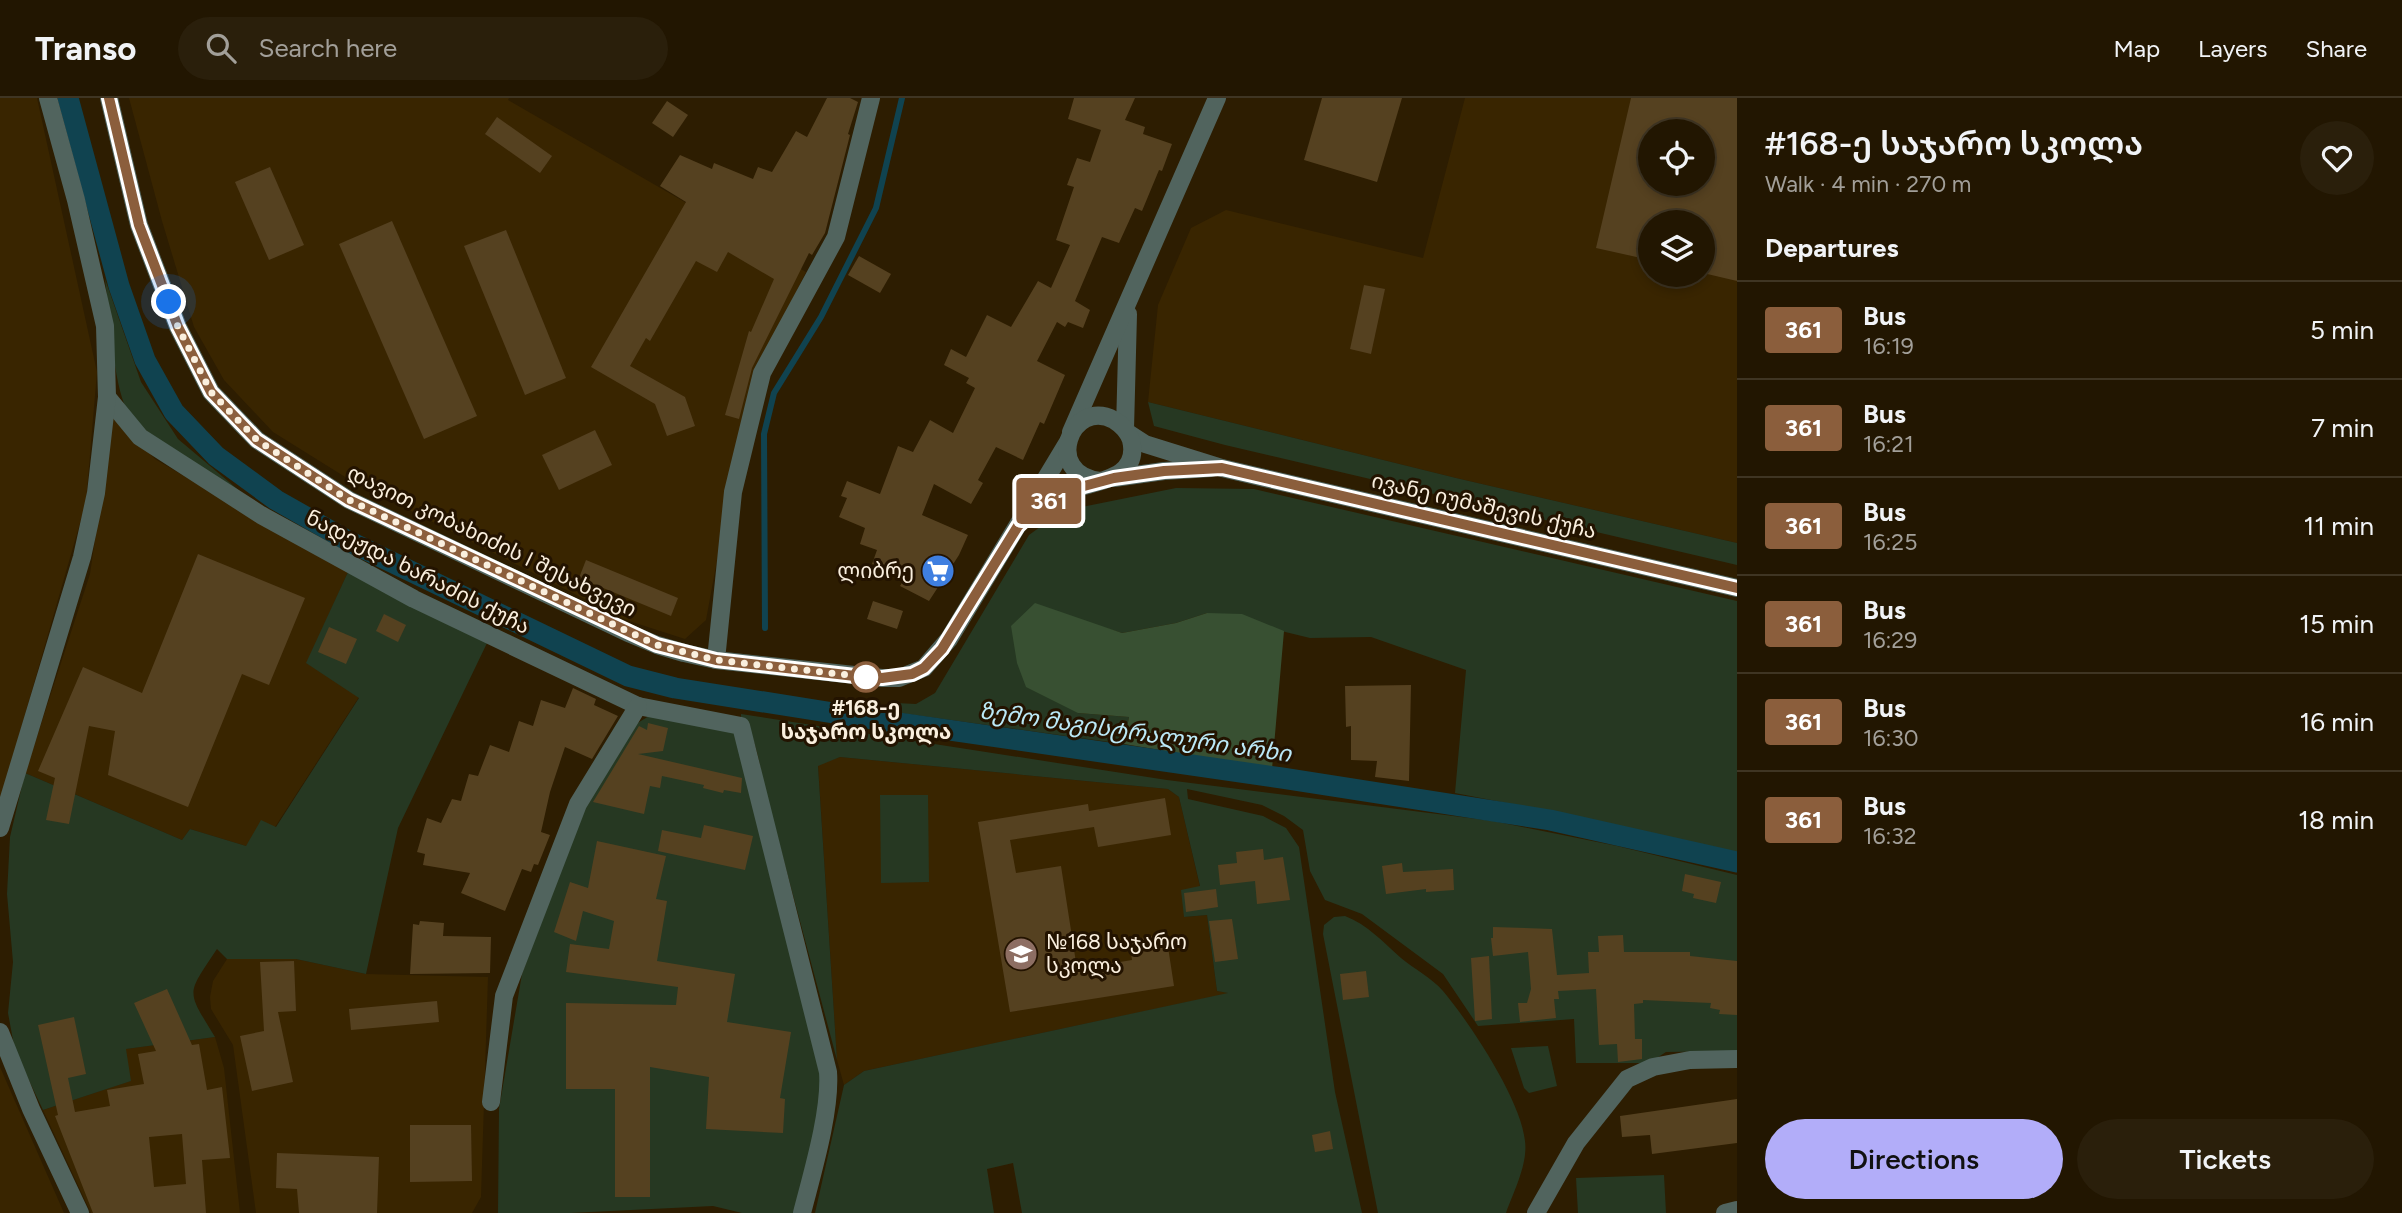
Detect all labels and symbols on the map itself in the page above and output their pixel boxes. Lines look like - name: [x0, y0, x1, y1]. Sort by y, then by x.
- your location: [151, 284, 186, 319]
- street label: დავით კობახიძის I შესახვევი: [343, 460, 641, 622]
- street label: ივანე იუმაშევის ქუჩა: [1369, 468, 1599, 544]
- line badge: 361: [1009, 478, 1089, 524]
- street label: ნადეჟდა ხარაძის ქუჩა: [302, 504, 534, 640]
- supermarket icon: ლიბრე: [919, 552, 957, 590]
- place label: ლიბრე: [837, 558, 914, 584]
- marker: #168-ე საჯარო სკოლა: [851, 662, 881, 692]
- place label: #168-ე საჯარო სკოლა: [781, 695, 951, 745]
- water label: ზემო მაგისტრალური არხი: [977, 696, 1294, 768]
- place label: №168 საჯარო სკოლა: [1046, 929, 1187, 979]
- school or university icon: №168 საჯარო სკოლა: [1002, 935, 1040, 973]

